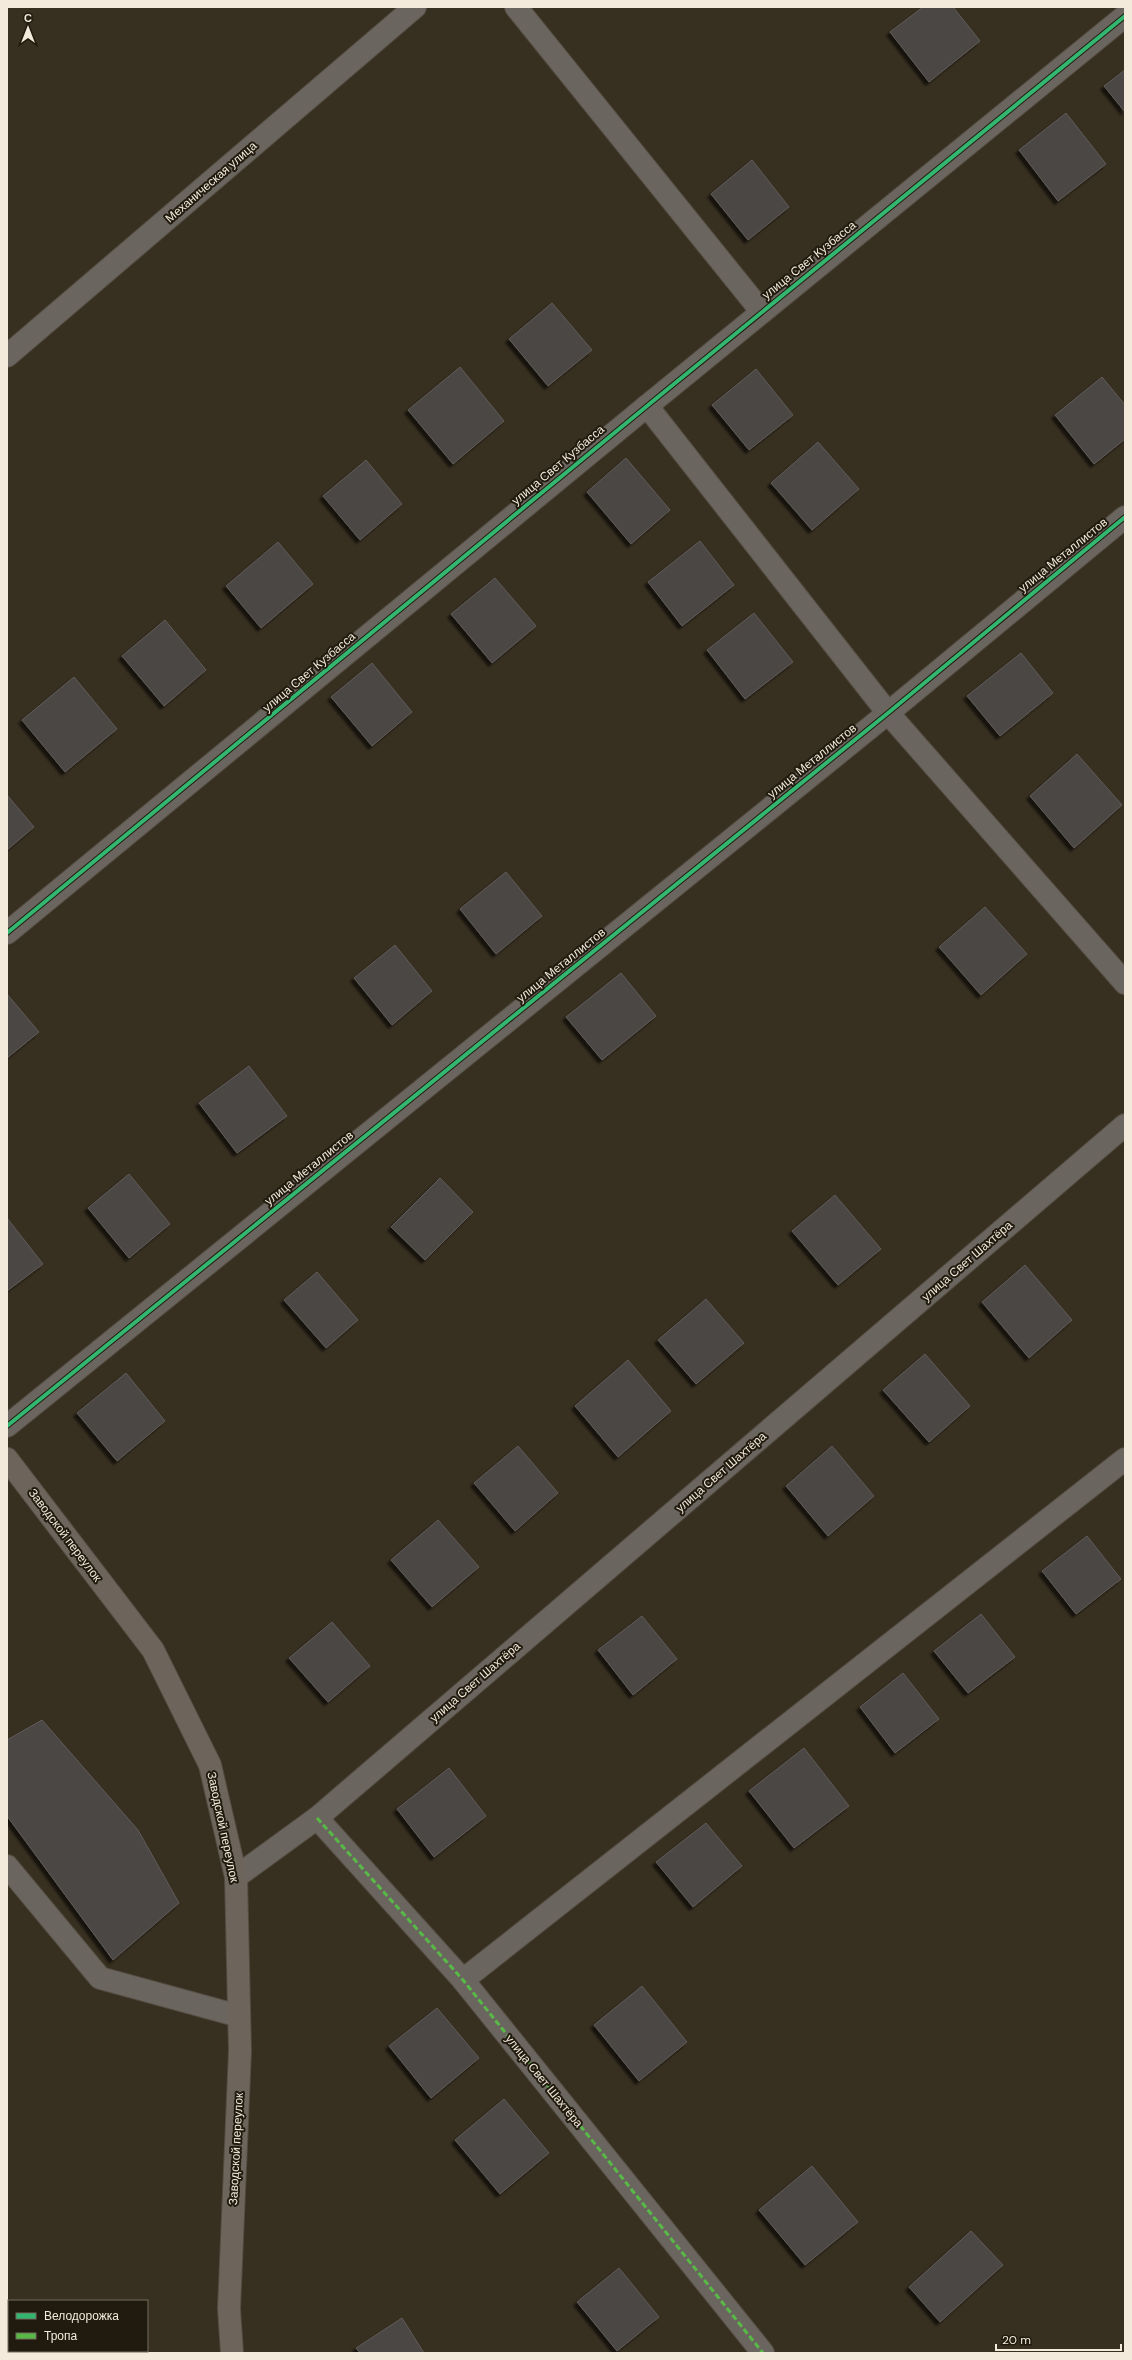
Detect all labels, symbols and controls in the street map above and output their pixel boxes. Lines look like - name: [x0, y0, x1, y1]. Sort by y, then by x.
- north arrow: [8, 8, 48, 48]
- text: С: [24, 11, 32, 25]
- street label: Механическая улица: [162, 138, 260, 226]
- street label: улица Свет Кузбасса: [759, 217, 859, 303]
- street label: улица Свет Кузбасса: [508, 421, 608, 509]
- street label: улица Металлистов: [1015, 514, 1111, 596]
- street label: улица Свет Кузбасса: [259, 628, 359, 716]
- street label: улица Металлистов: [764, 720, 860, 802]
- street label: улица Металлистов: [513, 924, 609, 1006]
- street label: улица Металлистов: [261, 1127, 357, 1209]
- street label: улица Свет Шахтёра: [918, 1217, 1016, 1305]
- street label: улица Свет Шахтёра: [672, 1428, 770, 1516]
- street label: Заводской переулок: [25, 1485, 106, 1585]
- street label: улица Свет Шахтёра: [426, 1638, 524, 1726]
- street label: Заводской переулок: [203, 1770, 243, 1885]
- street label: улица Свет Шахтёра: [502, 2031, 587, 2131]
- street label: Заводской переулок: [225, 2092, 247, 2206]
- legend: [8, 2300, 148, 2352]
- text: Велодорожка: [44, 2308, 119, 2324]
- scale bar: [996, 2326, 1121, 2352]
- text: Тропа: [44, 2328, 78, 2344]
- text: 20 m: [1002, 2332, 1031, 2348]

